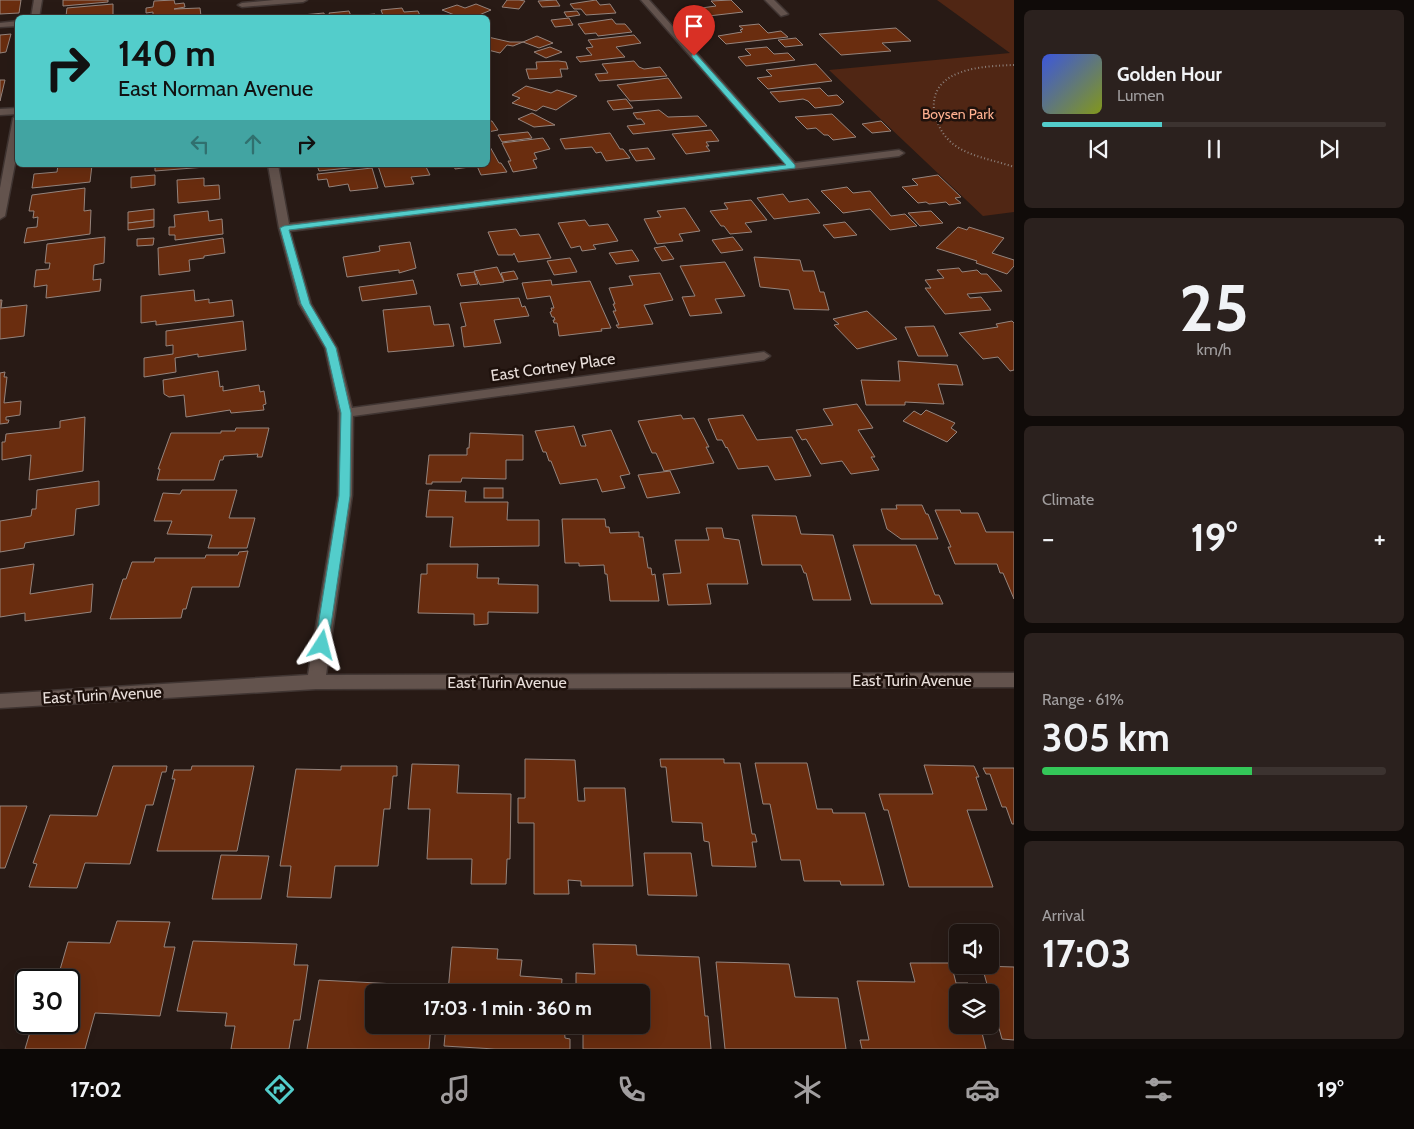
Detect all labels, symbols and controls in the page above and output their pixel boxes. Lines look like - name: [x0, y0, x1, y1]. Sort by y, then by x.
- pin: [673, 5, 715, 56]
- icon: arrive: [680, 12, 708, 40]
- text: 140 m: [118, 32, 216, 75]
- icon: right: [35, 35, 100, 100]
- text: Golden Hour: [1117, 63, 1222, 86]
- text: East Norman Avenue: [118, 75, 313, 102]
- text: Lumen: [1117, 86, 1164, 105]
- park label: Boysen Park: [922, 105, 995, 123]
- icon: left: [186, 130, 214, 158]
- icon: ahead: [239, 130, 267, 158]
- icon: right: [292, 130, 320, 158]
- icon: previous: [1085, 135, 1113, 163]
- icon: pause: [1200, 135, 1228, 163]
- icon: next: [1315, 135, 1343, 163]
- text: 25: [1179, 268, 1249, 347]
- text: km/h: [1196, 340, 1232, 359]
- street label: East Cortney Place: [489, 349, 617, 385]
- text: Climate: [1042, 490, 1094, 509]
- text: 19°: [1191, 514, 1237, 561]
- text: −: [1042, 521, 1054, 555]
- text: +: [1374, 521, 1386, 555]
- position arrow: [295, 618, 347, 670]
- street label: East Turin Avenue: [852, 671, 972, 690]
- street label: East Turin Avenue: [447, 673, 567, 692]
- street label: East Turin Avenue: [42, 682, 162, 708]
- text: Range · 61%: [1042, 690, 1124, 709]
- text: 305 km: [1042, 714, 1170, 761]
- text: Arrival: [1042, 906, 1085, 925]
- map controls: [949, 924, 999, 1034]
- button: sound: [949, 924, 999, 974]
- text: 17:03: [1042, 930, 1131, 977]
- speed limit sign: 30: [15, 969, 80, 1034]
- button: layers: [949, 984, 999, 1034]
- text: 17:03 · 1 min · 360 m: [423, 997, 592, 1020]
- icon: directions: [262, 1072, 297, 1107]
- icon: music: [438, 1072, 473, 1107]
- icon: phone: [614, 1072, 649, 1107]
- icon: climate: [790, 1072, 825, 1107]
- icon: car: [965, 1072, 1000, 1107]
- icon: filters: [1141, 1072, 1176, 1107]
- text: 17:02: [70, 1076, 122, 1103]
- text: 19°: [1317, 1076, 1344, 1103]

